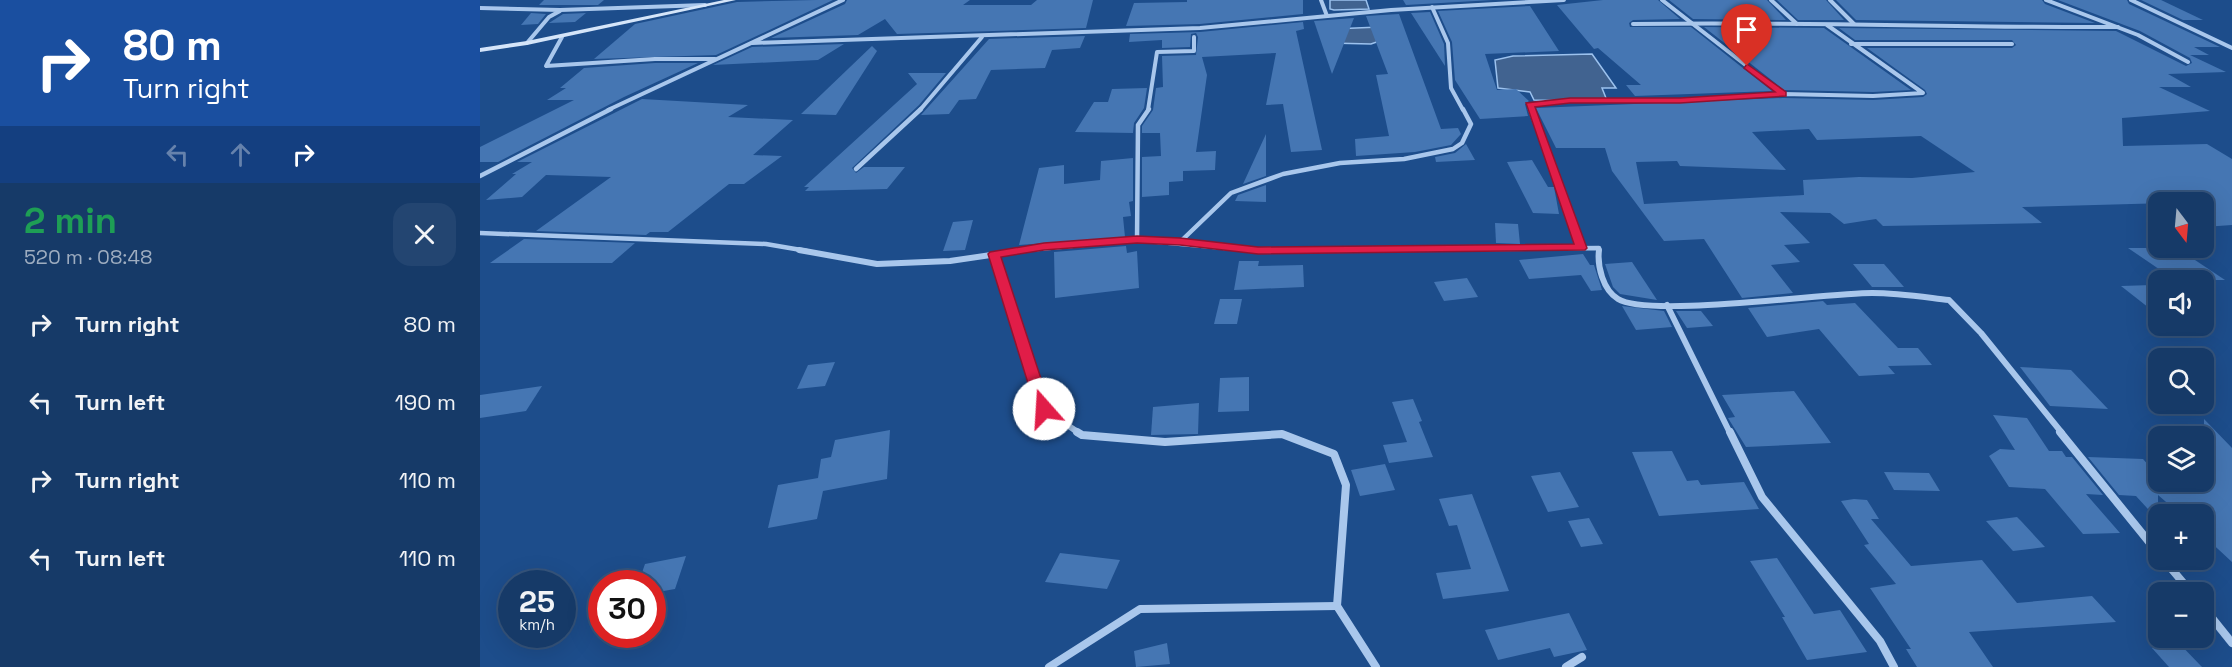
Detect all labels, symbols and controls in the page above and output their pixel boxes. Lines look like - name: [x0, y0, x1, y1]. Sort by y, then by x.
- pin: [1721, 4, 1772, 66]
- icon: arrive: [1730, 13, 1763, 46]
- text: 80 m: [123, 19, 222, 72]
- icon: right: [24, 24, 102, 102]
- text: Turn right: [123, 71, 250, 106]
- icon: left: [161, 138, 194, 171]
- icon: ahead: [224, 138, 257, 171]
- icon: right: [287, 138, 320, 171]
- north arrow: [2148, 192, 2214, 258]
- map controls: [2148, 192, 2214, 648]
- text: 2 min: [24, 198, 117, 244]
- button: close: [393, 203, 456, 266]
- text: 520 m · 08:48: [24, 244, 152, 270]
- button: sound: [2148, 270, 2214, 336]
- icon: right: [24, 308, 57, 341]
- text: Turn right: [75, 310, 180, 338]
- text: 80 m: [404, 310, 456, 338]
- button: search: [2148, 348, 2214, 414]
- position arrow: [1012, 377, 1076, 441]
- icon: left: [24, 386, 57, 419]
- text: Turn left: [75, 388, 165, 416]
- text: 190 m: [395, 388, 456, 416]
- button: layers: [2148, 426, 2214, 492]
- icon: right: [24, 464, 57, 497]
- text: Turn right: [75, 466, 180, 494]
- text: 110 m: [399, 466, 456, 494]
- button: +: [2148, 504, 2214, 570]
- icon: left: [24, 542, 57, 575]
- text: Turn left: [75, 544, 165, 572]
- text: 110 m: [399, 544, 456, 572]
- speed limit sign: 30: [588, 570, 666, 648]
- text: 25: [519, 582, 555, 621]
- button: −: [2148, 582, 2214, 648]
- text: km/h: [519, 615, 555, 634]

